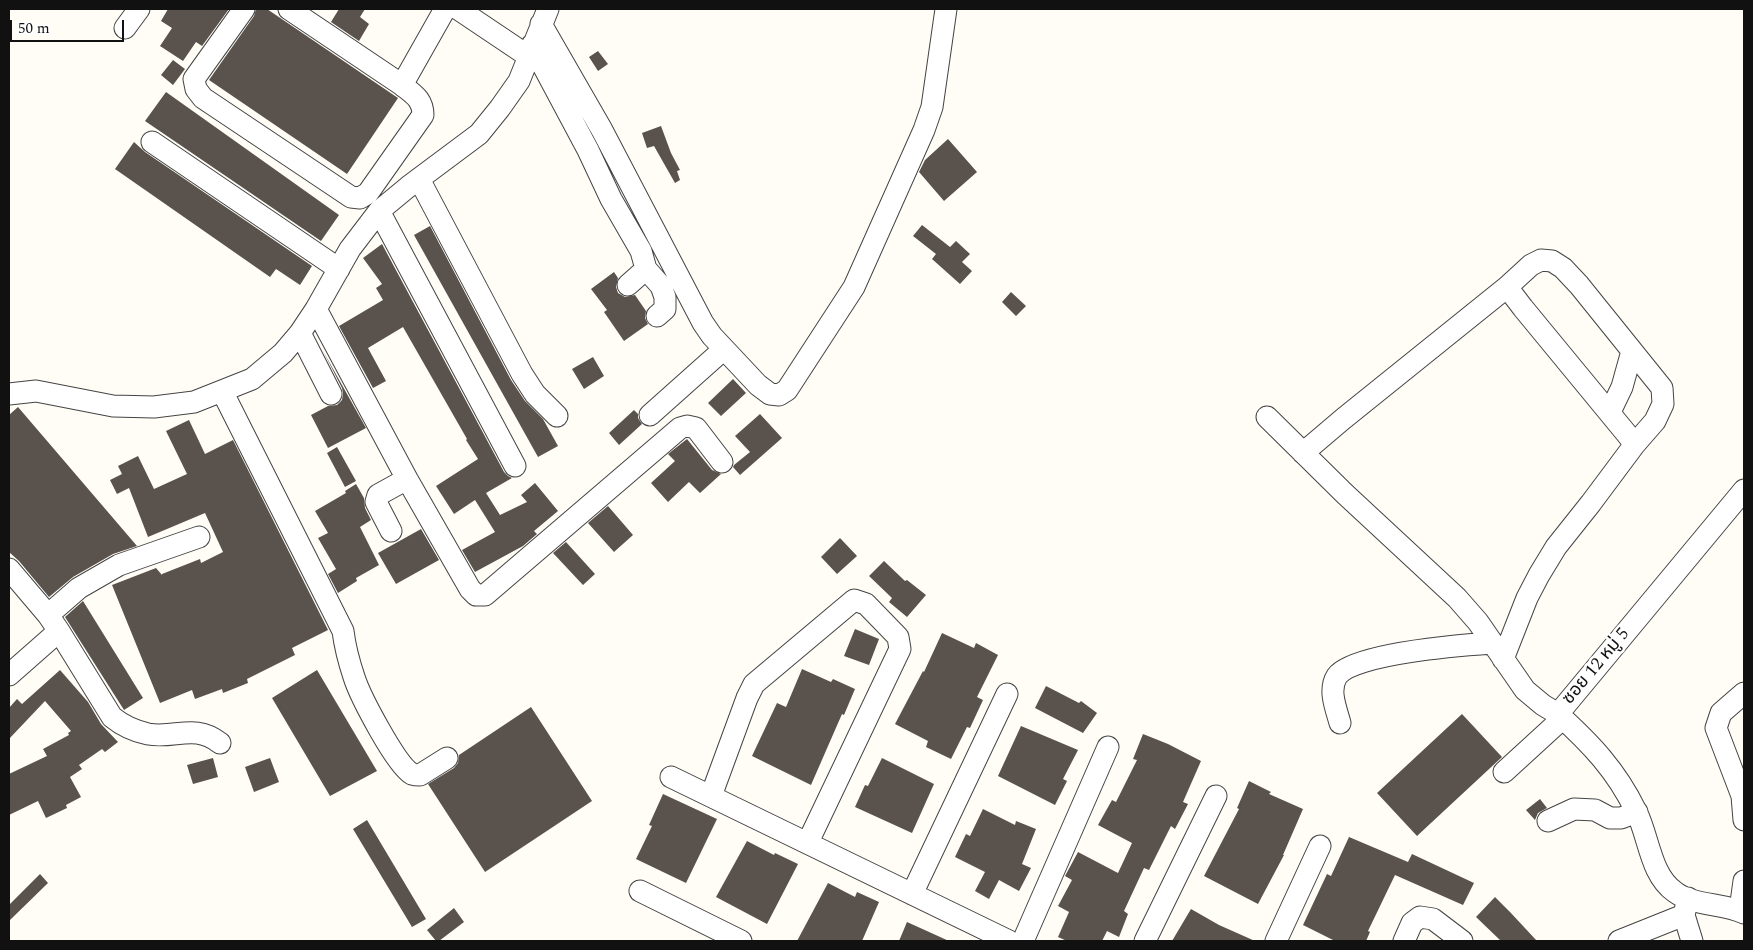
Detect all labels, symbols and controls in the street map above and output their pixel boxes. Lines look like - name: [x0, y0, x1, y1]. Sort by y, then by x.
- scale bar: [12, 10, 126, 42]
- text: 50 m: [18, 17, 50, 40]
- street label: ซอย 12 หมู่ 5: [1559, 624, 1635, 710]

